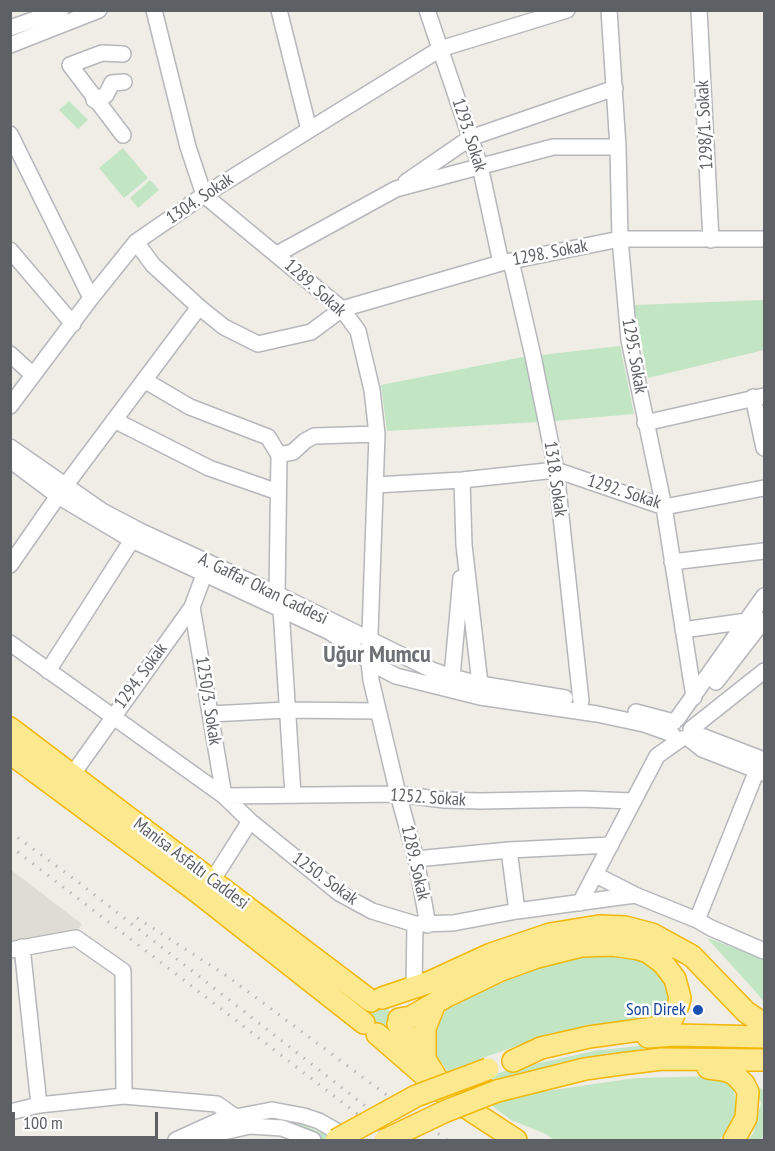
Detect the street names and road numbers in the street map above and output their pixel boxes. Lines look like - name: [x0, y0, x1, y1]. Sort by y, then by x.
- street label: 1298/1. Sokak: [692, 80, 718, 170]
- street label: 1293. Sokak: [447, 95, 491, 175]
- street label: 1304. Sokak: [162, 169, 238, 229]
- street label: 1298. Sokak: [511, 235, 589, 271]
- street label: 1289. Sokak: [280, 255, 350, 321]
- street label: 1295. Sokak: [617, 317, 651, 395]
- street label: 1318. Sokak: [539, 440, 571, 518]
- street label: 1292. Sokak: [584, 470, 664, 514]
- street label: A. Gaffar Okan Caddesi: [195, 548, 331, 630]
- street label: 1294. Sokak: [110, 639, 172, 713]
- street label: 1250/3. Sokak: [190, 655, 226, 747]
- street label: 1252. Sokak: [389, 785, 467, 811]
- street label: Manisa Asfaltı Caddesi: [129, 814, 253, 914]
- street label: 1289. Sokak: [396, 824, 434, 902]
- street label: 1250. Sokak: [288, 848, 362, 910]

